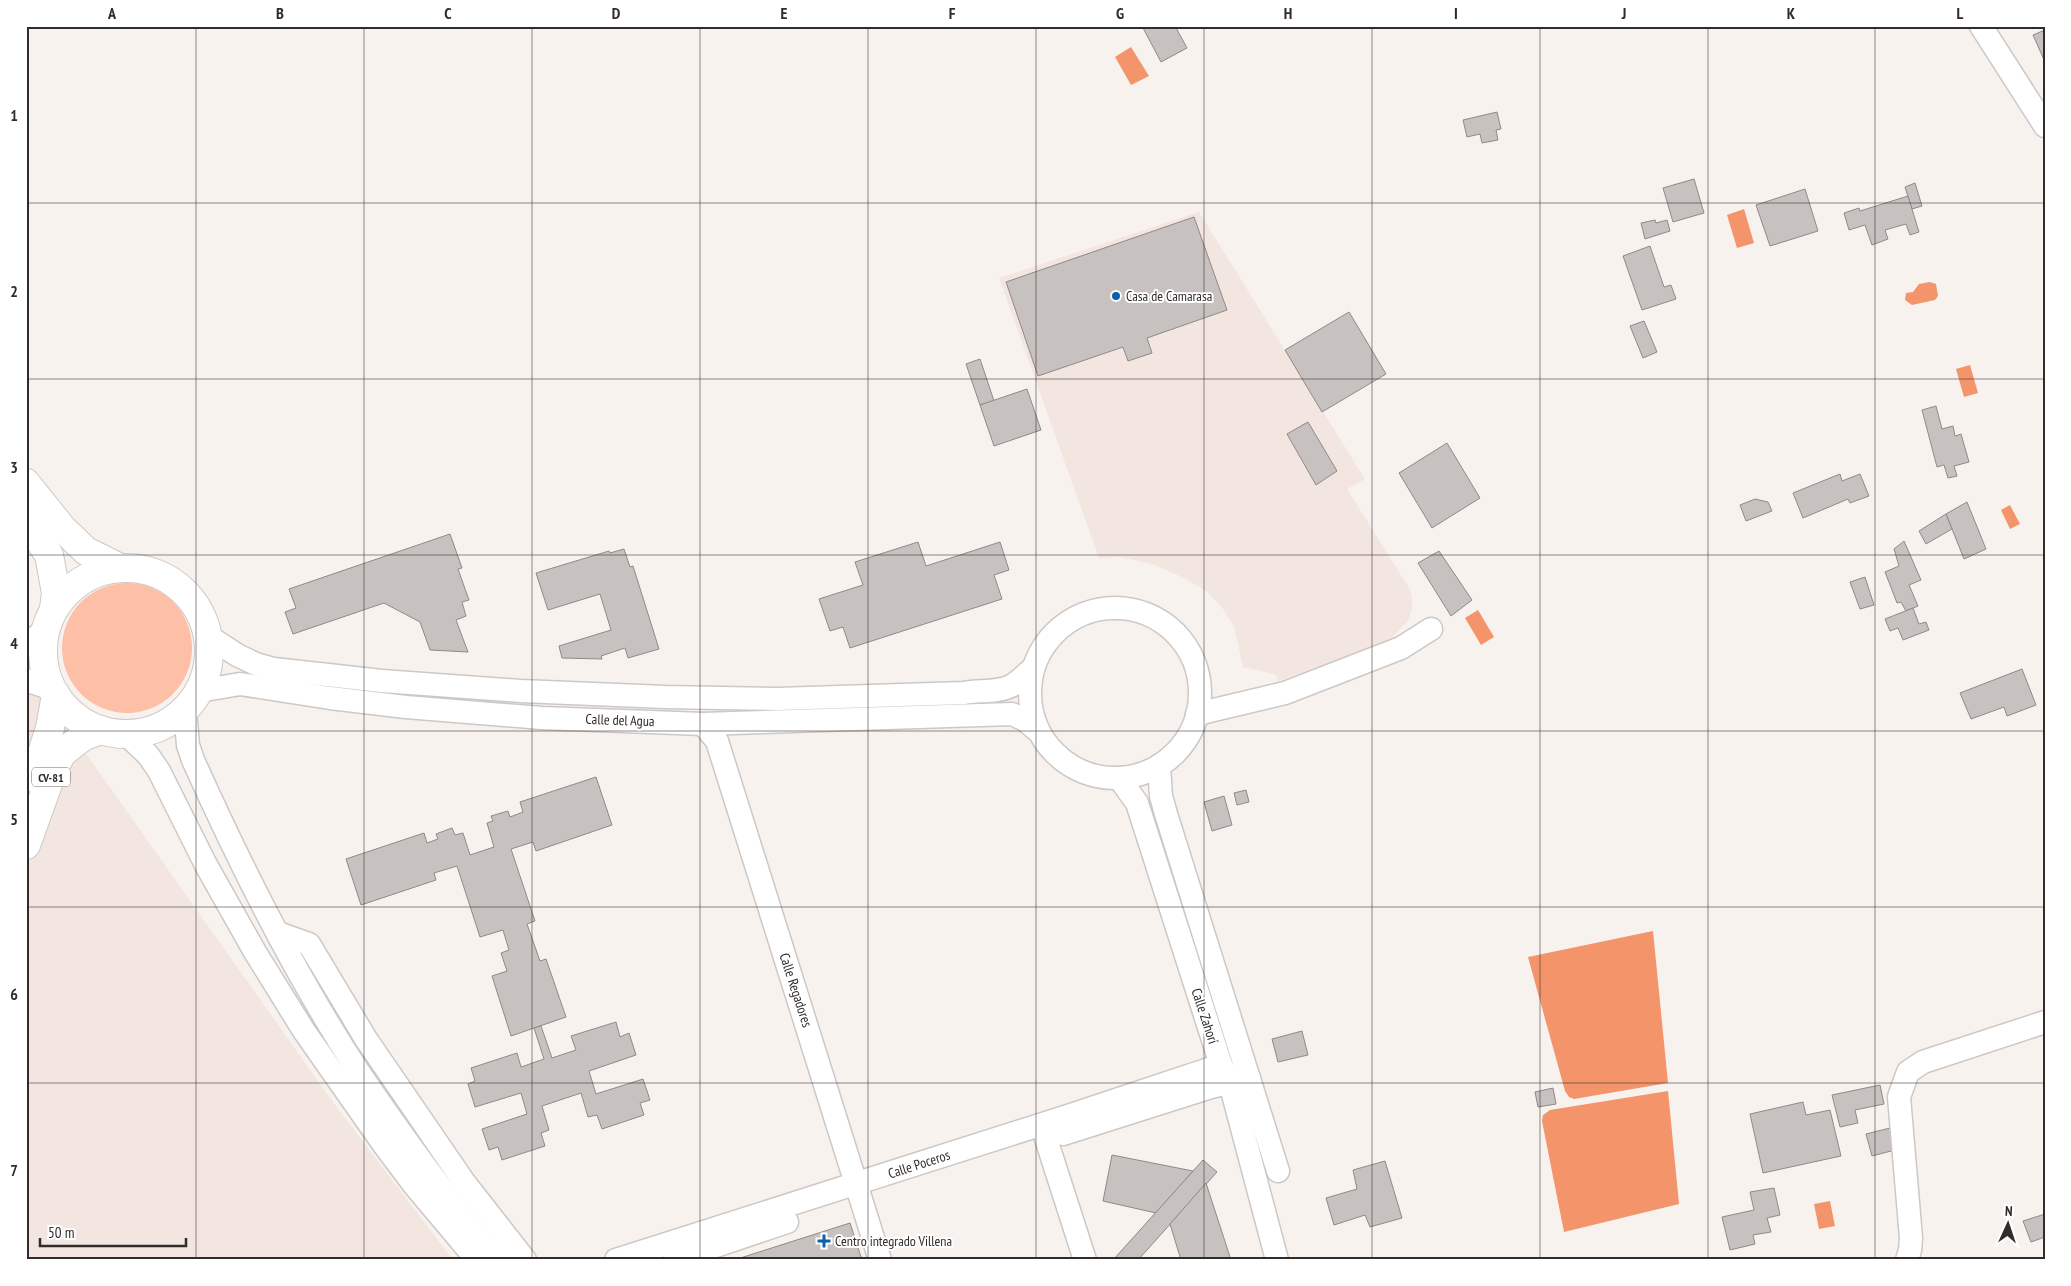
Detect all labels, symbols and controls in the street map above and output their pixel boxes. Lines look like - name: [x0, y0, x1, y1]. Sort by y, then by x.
- text: A: [107, 3, 117, 23]
- text: B: [276, 3, 284, 23]
- text: C: [444, 3, 452, 23]
- text: D: [612, 3, 621, 23]
- text: E: [781, 3, 788, 23]
- text: F: [949, 3, 956, 23]
- text: G: [1116, 3, 1124, 23]
- text: H: [1284, 3, 1292, 23]
- text: I: [1454, 3, 1458, 23]
- text: J: [1621, 3, 1626, 23]
- text: K: [1787, 3, 1796, 23]
- text: L: [1957, 3, 1964, 23]
- text: 1: [10, 105, 18, 125]
- text: 2: [10, 281, 18, 301]
- place label: Casa de Camarasa: [1126, 287, 1212, 305]
- marker: Casa de Camarasa: [1110, 290, 1122, 302]
- text: 3: [10, 457, 18, 477]
- text: 4: [10, 633, 18, 653]
- street label: Calle del Agua: [585, 710, 655, 730]
- road number: CV-81: [32, 768, 70, 786]
- text: 5: [10, 809, 18, 829]
- street label: Calle Regadores: [776, 951, 817, 1030]
- text: 6: [10, 984, 18, 1004]
- street label: Calle Zahorí: [1188, 986, 1222, 1046]
- street label: Calle Poceros: [886, 1145, 953, 1182]
- text: 7: [10, 1160, 18, 1180]
- north arrow: [1984, 1198, 2034, 1248]
- text: N: [2004, 1202, 2013, 1220]
- scale bar: [40, 1216, 186, 1248]
- text: 50 m: [48, 1223, 74, 1242]
- place label: Centro integrado Villena: [835, 1232, 952, 1250]
- marker: Centro integrado Villena: [817, 1234, 831, 1248]

